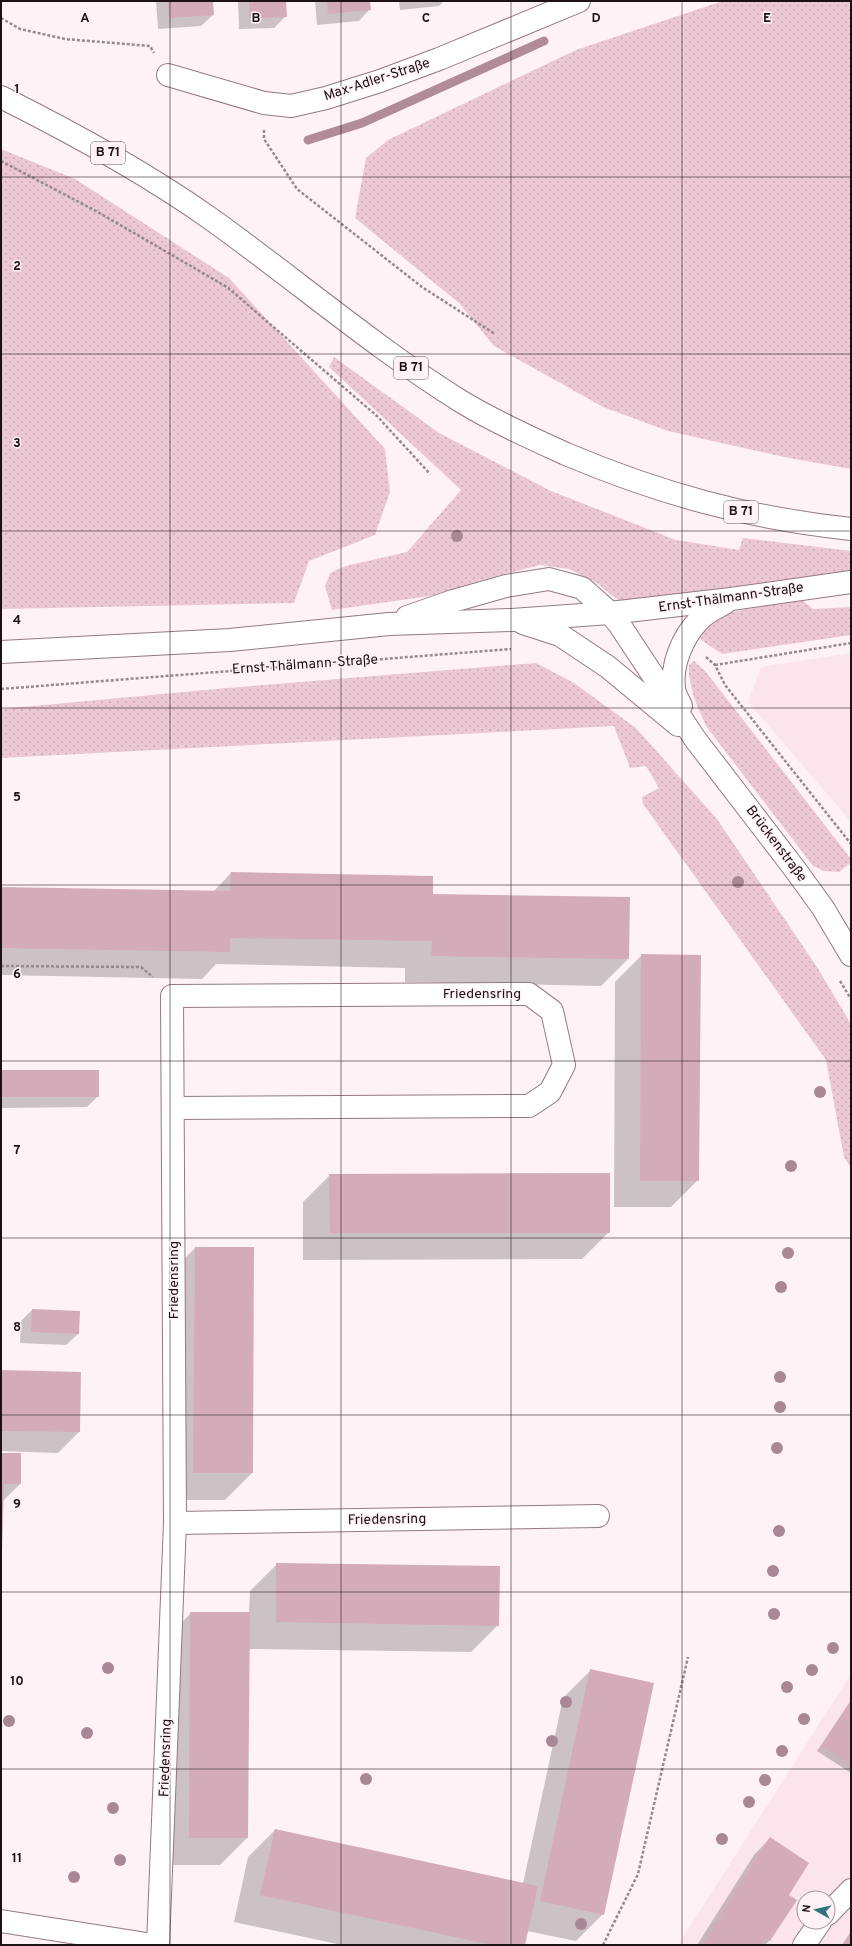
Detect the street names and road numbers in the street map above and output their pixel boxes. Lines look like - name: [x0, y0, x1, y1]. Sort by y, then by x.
- street label: Max-Adler-Straße: [322, 55, 432, 105]
- road number: B 71: [91, 142, 125, 164]
- road number: B 71: [394, 357, 428, 379]
- road number: B 71: [724, 501, 758, 523]
- street label: Ernst-Thälmann-Straße: [657, 579, 805, 617]
- street label: Ernst-Thälmann-Straße: [231, 651, 379, 679]
- street label: Brückenstraße: [742, 803, 810, 885]
- street label: Friedensring: [443, 986, 521, 1003]
- street label: Friedensring: [166, 1241, 183, 1319]
- street label: Friedensring: [348, 1511, 426, 1529]
- street label: Friedensring: [156, 1719, 176, 1797]

